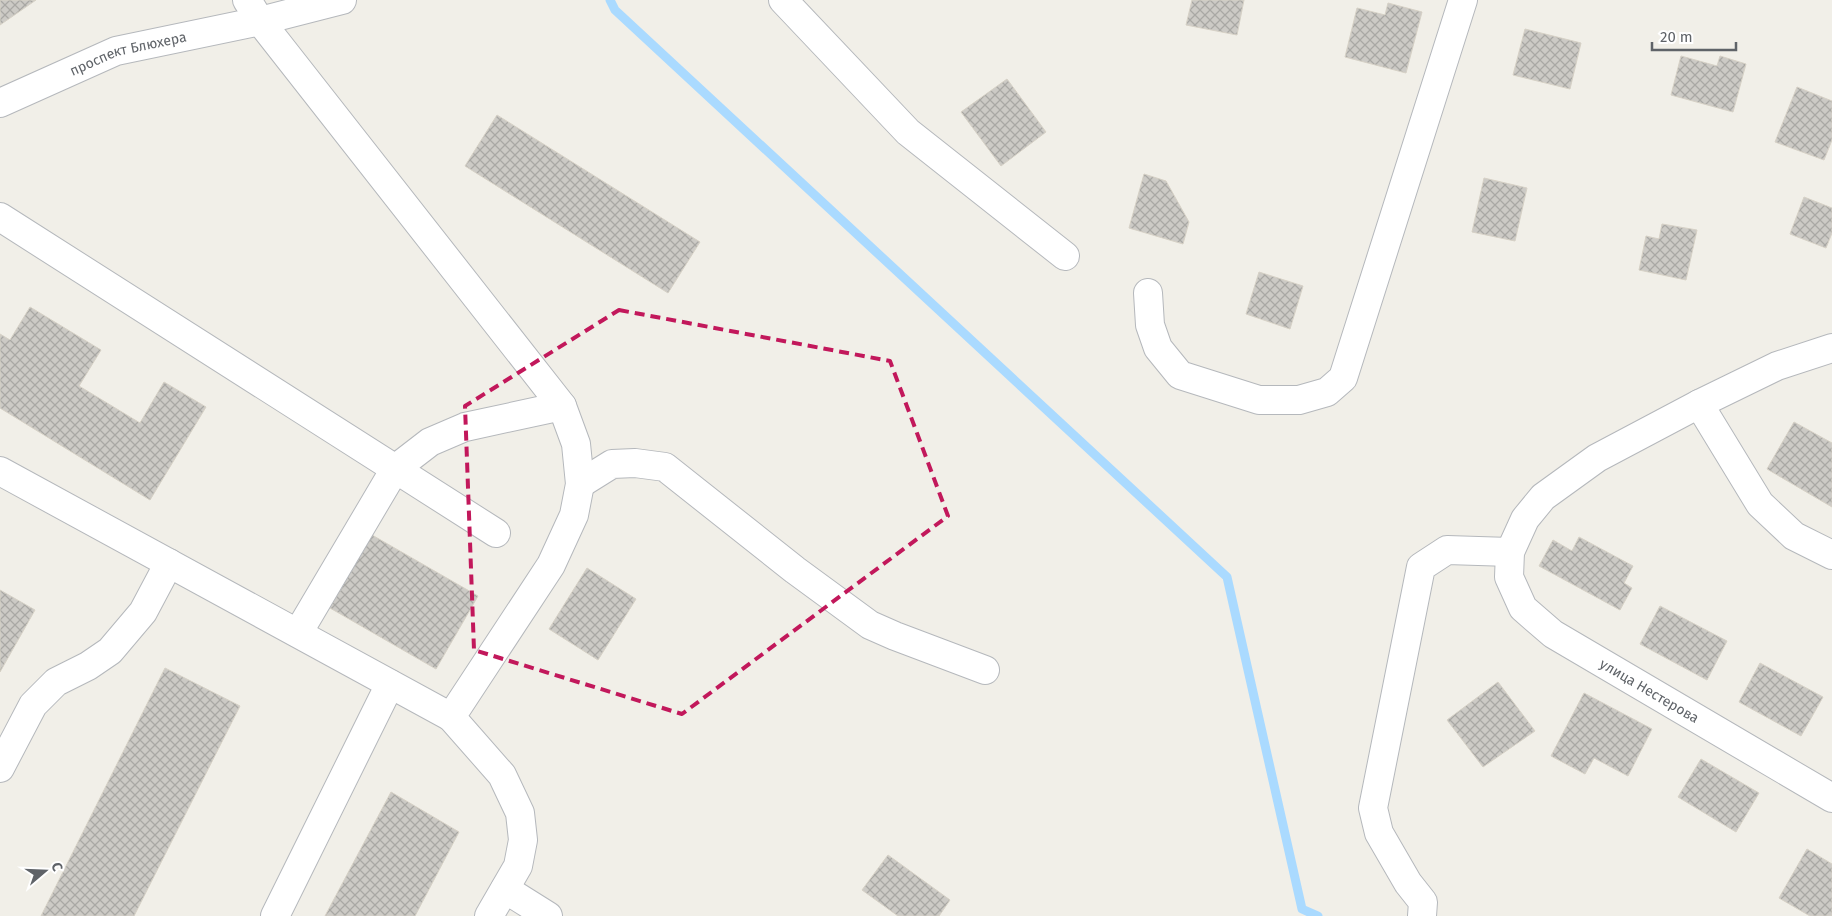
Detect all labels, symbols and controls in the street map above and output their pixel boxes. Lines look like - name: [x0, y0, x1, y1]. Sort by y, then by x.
- scale bar: [1652, 20, 1736, 52]
- street label: проспект Блюхера: [67, 28, 188, 79]
- text: 20 m: [1660, 28, 1693, 46]
- street label: улица Нестерова: [1597, 655, 1702, 726]
- north arrow: [20, 846, 70, 896]
- text: С: [47, 860, 66, 874]

